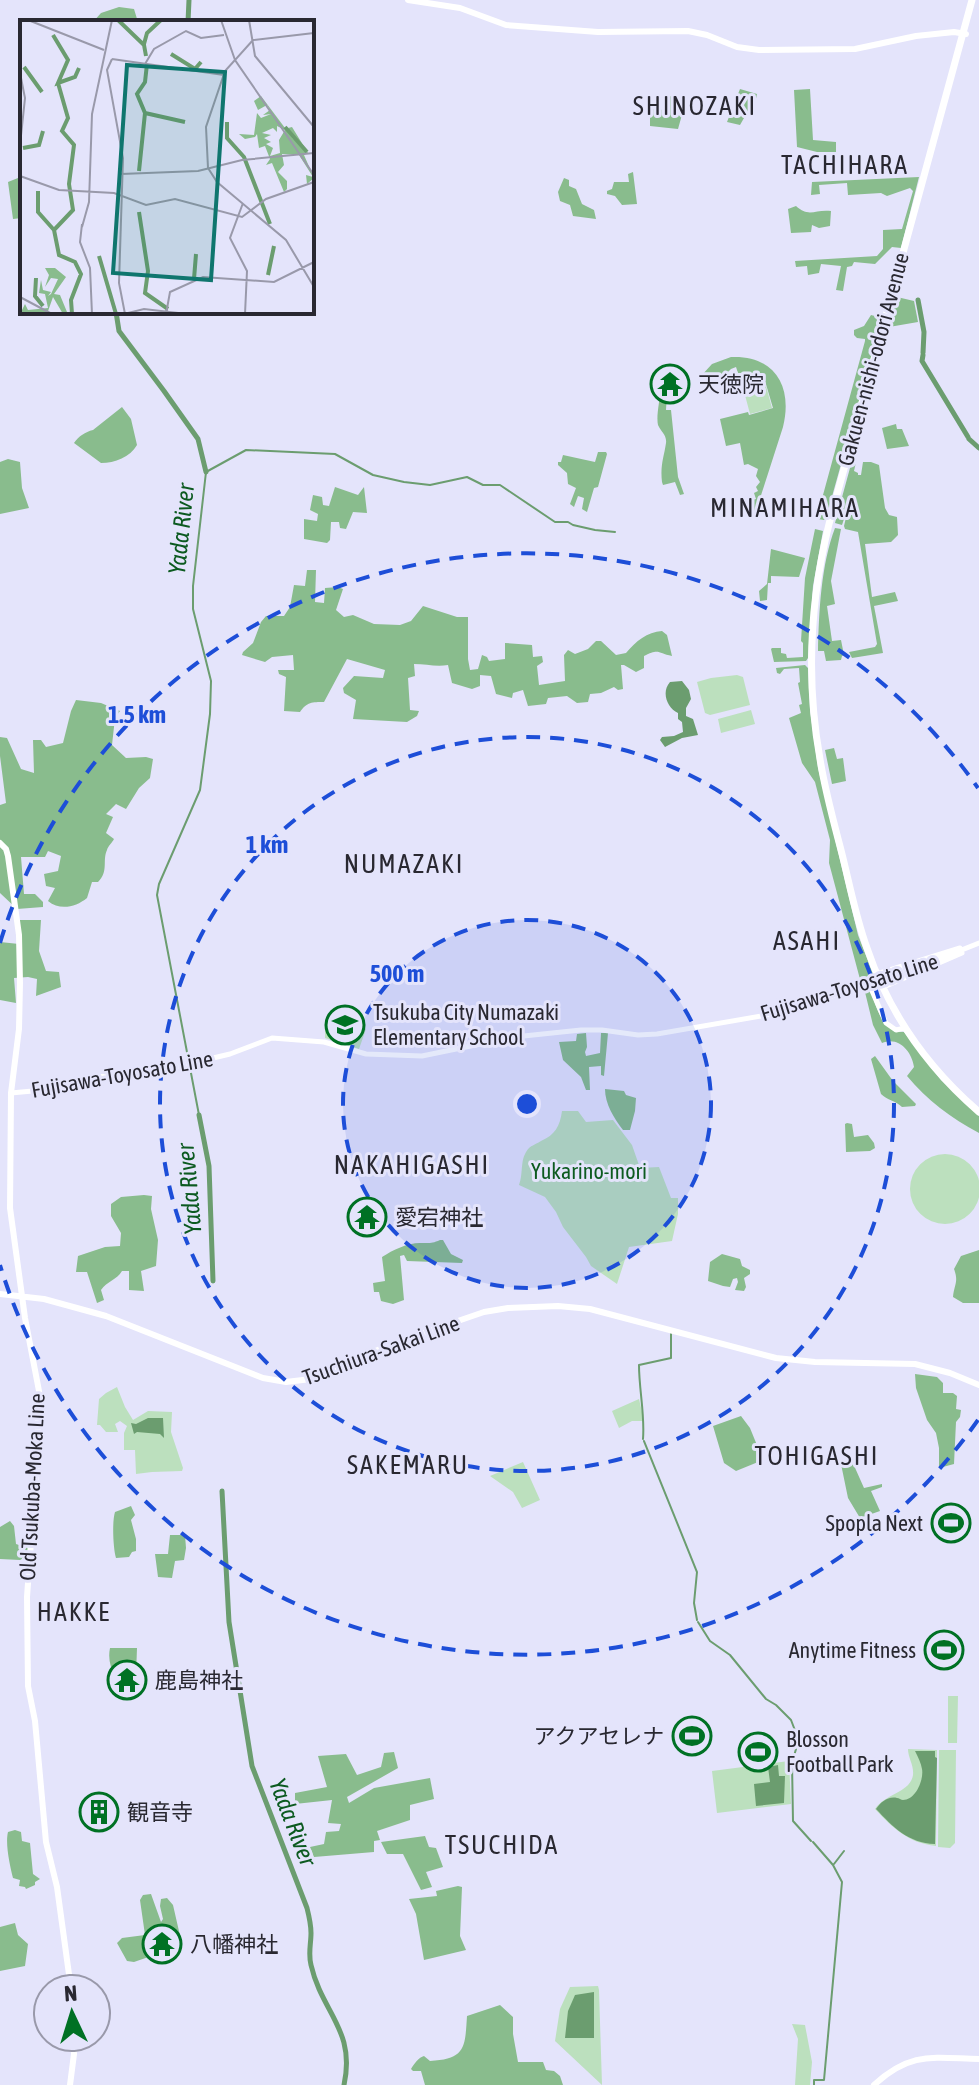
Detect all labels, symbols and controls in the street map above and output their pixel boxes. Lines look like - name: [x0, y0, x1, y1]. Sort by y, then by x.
- inset map: [20, 20, 314, 314]
- district label: SHINOZAKI: [633, 91, 757, 121]
- district label: TACHIHARA: [781, 150, 909, 180]
- street label: Gakuen-nishi-odori Avenue: [832, 250, 914, 468]
- temple icon: 天徳院: [649, 363, 691, 405]
- place label: 天徳院: [698, 371, 764, 397]
- water label: Yada River: [163, 481, 199, 576]
- district label: MINAMIHARA: [710, 493, 860, 523]
- text: 1.5 km: [108, 701, 166, 728]
- text: 1 km: [246, 831, 288, 858]
- district label: NUMAZAKI: [344, 849, 464, 879]
- district label: ASAHI: [773, 926, 841, 956]
- street label: Fujisawa-Toyosato Line: [757, 948, 941, 1026]
- text: 500 m: [370, 960, 424, 987]
- place label: Tsukuba City Numazaki Elementary School: [373, 999, 559, 1050]
- school or university icon: Tsukuba City Numazaki Elementary School: [324, 1004, 366, 1046]
- street label: Fujisawa-Toyosato Line: [29, 1045, 215, 1103]
- centre of rings: [513, 1090, 541, 1118]
- water label: Yada River: [171, 1141, 206, 1236]
- district label: NAKAHIGASHI: [334, 1150, 490, 1180]
- park label: Yukarino-mori: [531, 1158, 647, 1184]
- temple icon: 愛宕神社: [346, 1196, 388, 1238]
- place label: 愛宕神社: [395, 1204, 483, 1230]
- street label: Tsuchiura-Sakai Line: [299, 1310, 463, 1390]
- street label: Old Tsukuba-Moka Line: [14, 1393, 50, 1581]
- district label: TOHIGASHI: [755, 1441, 880, 1471]
- district label: SAKEMARU: [347, 1450, 469, 1480]
- sports icon: Spopla Next: [930, 1502, 972, 1544]
- place label: Spopla Next: [826, 1510, 923, 1536]
- district label: HAKKE: [37, 1597, 111, 1627]
- sports icon: Anytime Fitness: [923, 1629, 965, 1671]
- place label: Anytime Fitness: [789, 1637, 916, 1663]
- temple icon: 鹿島神社: [106, 1659, 148, 1701]
- place label: 鹿島神社: [155, 1667, 243, 1693]
- sports icon: アクアセレナ: [671, 1715, 713, 1757]
- place label: アクアセレナ: [534, 1723, 664, 1749]
- place label: Blosson Football Park: [786, 1726, 894, 1777]
- sports icon: Blosson Football Park: [737, 1731, 779, 1773]
- water label: Yada River: [264, 1775, 322, 1870]
- building icon: 観音寺: [78, 1791, 120, 1833]
- place label: 観音寺: [127, 1799, 193, 1825]
- district label: TSUCHIDA: [445, 1830, 559, 1860]
- temple icon: 八幡神社: [141, 1923, 183, 1965]
- place label: 八幡神社: [190, 1931, 278, 1957]
- north arrow: [32, 1973, 112, 2053]
- text: N: [63, 1980, 78, 2006]

